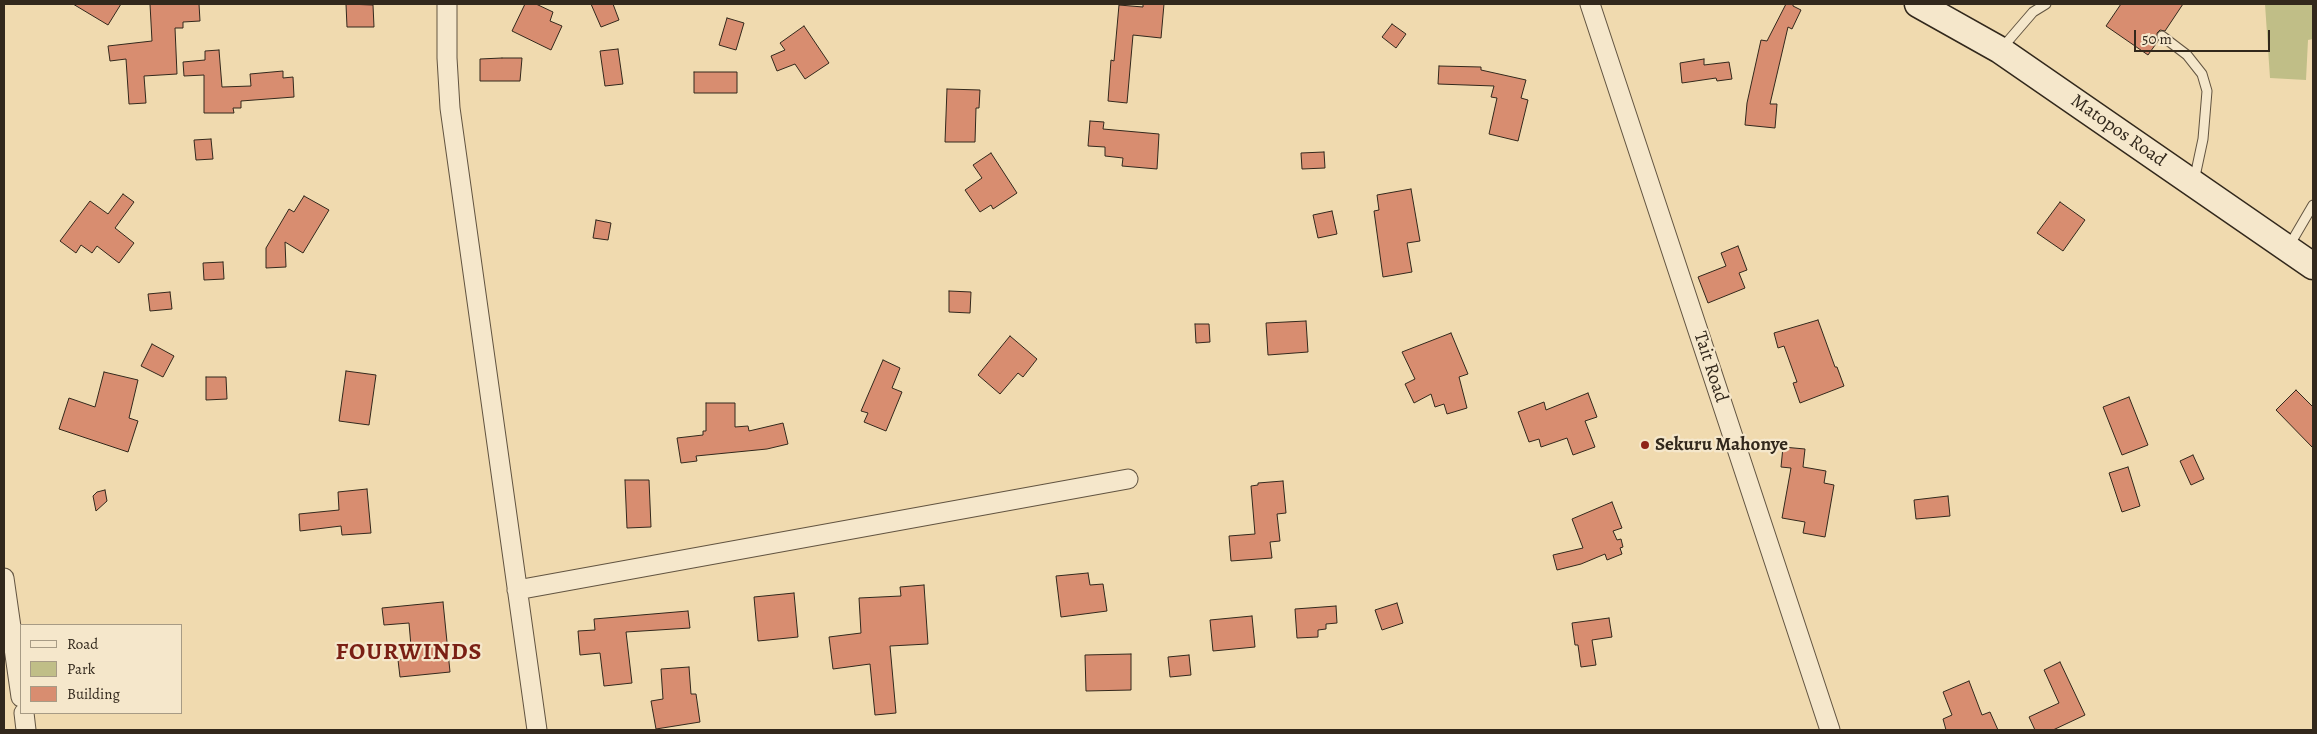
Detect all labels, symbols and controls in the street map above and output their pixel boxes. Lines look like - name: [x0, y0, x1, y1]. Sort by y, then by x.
- scale bar: [2137, 20, 2273, 52]
- text: 50 m: [2142, 29, 2172, 49]
- street label: Matopos Road: [2066, 90, 2170, 172]
- street label: Tait Road: [1688, 329, 1732, 405]
- place label: Sekuru Mahonye: [1655, 434, 1788, 456]
- marker: Sekuru Mahonye: [1639, 439, 1651, 451]
- legend: [20, 624, 182, 714]
- text: Road: [67, 634, 98, 654]
- district label: FOURWINDS: [334, 639, 484, 667]
- text: Park: [67, 659, 95, 679]
- text: Building: [67, 684, 120, 704]

